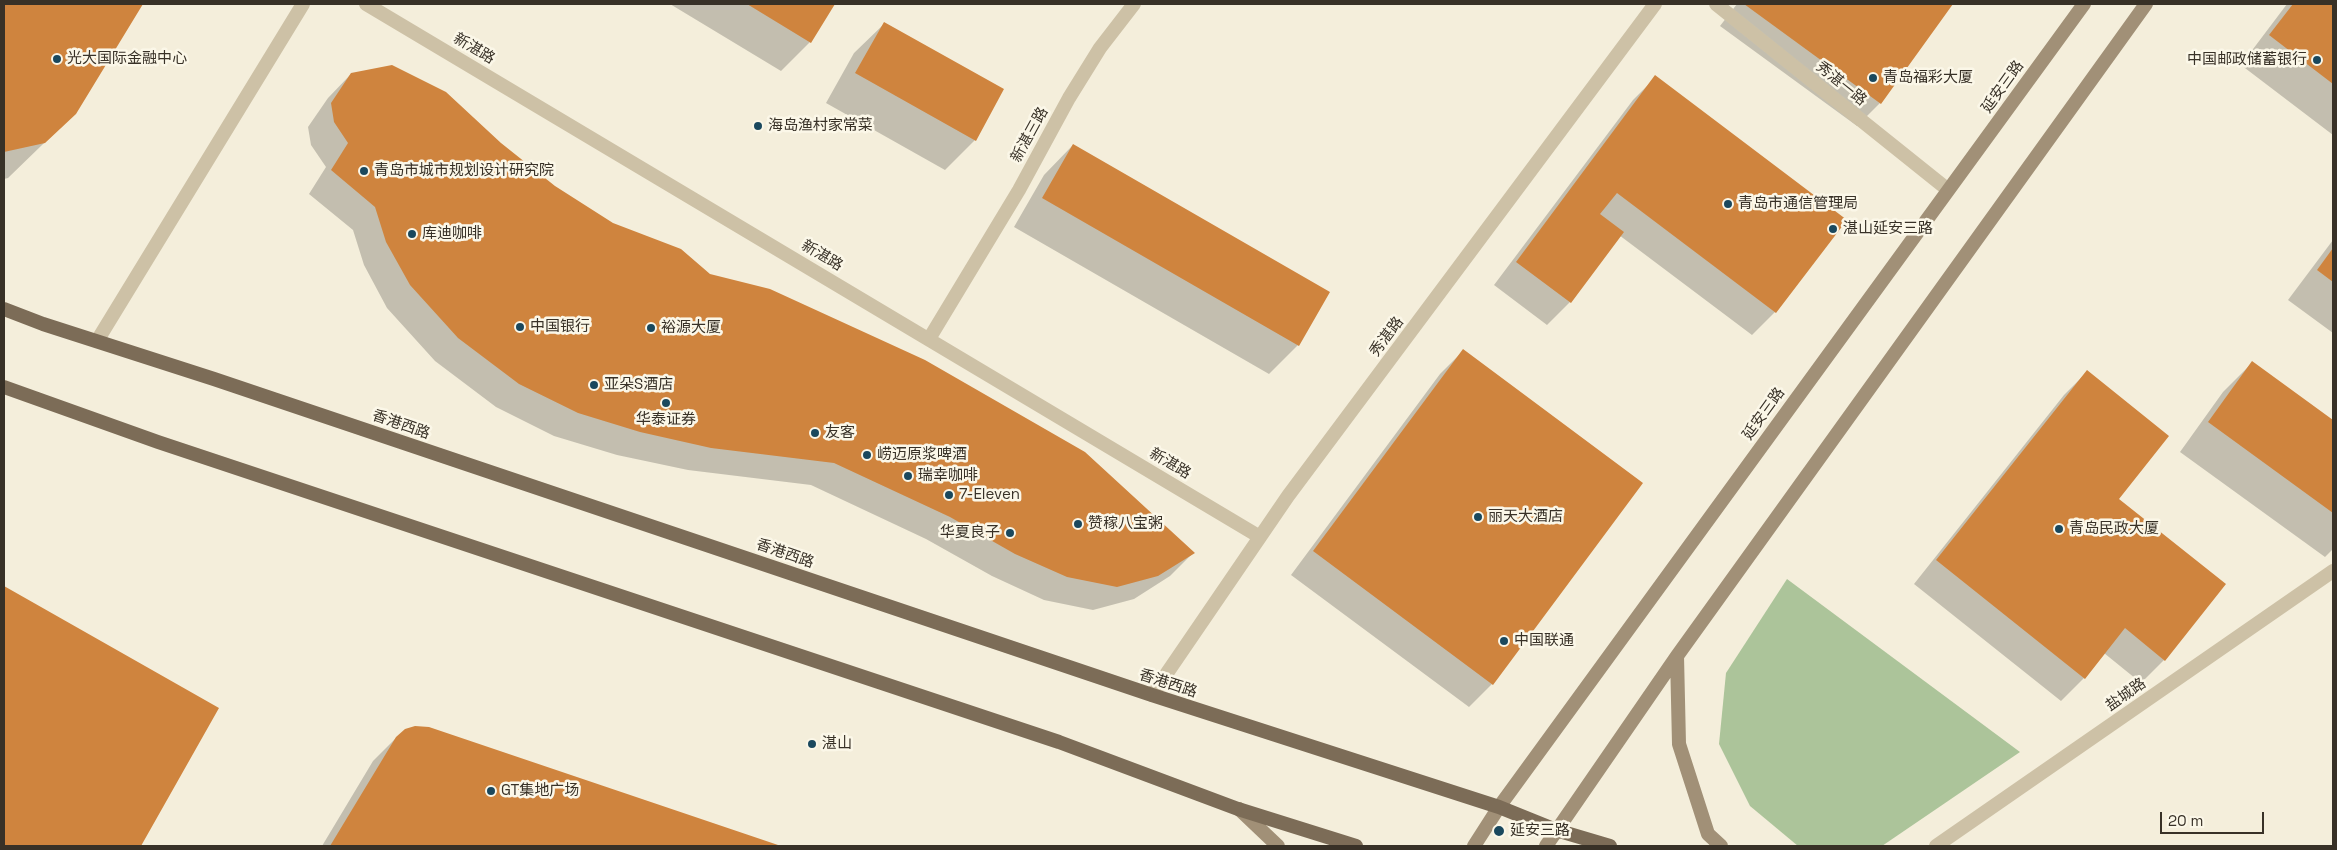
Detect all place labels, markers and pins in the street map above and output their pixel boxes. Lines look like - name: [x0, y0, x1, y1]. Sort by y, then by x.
- place label: 光大国际金融中心: [67, 50, 187, 68]
- place label: 中国邮政储蓄银行: [2187, 51, 2307, 69]
- marker: 光大国际金融中心: [51, 53, 63, 65]
- marker: 中国邮政储蓄银行: [2311, 54, 2323, 66]
- place label: 青岛福彩大厦: [1883, 69, 1973, 87]
- marker: 青岛福彩大厦: [1867, 72, 1879, 84]
- place label: 海岛渔村家常菜: [768, 117, 873, 135]
- marker: 海岛渔村家常菜: [752, 120, 764, 132]
- place label: 青岛市城市规划设计研究院: [374, 162, 554, 180]
- marker: 青岛市城市规划设计研究院: [358, 165, 370, 177]
- place label: 青岛市通信管理局: [1738, 195, 1858, 213]
- marker: 青岛市通信管理局: [1722, 198, 1734, 210]
- place label: 湛山延安三路: [1843, 220, 1933, 238]
- marker: 湛山延安三路: [1827, 223, 1839, 235]
- place label: 库迪咖啡: [422, 225, 482, 243]
- marker: 库迪咖啡: [406, 228, 418, 240]
- place label: 中国银行: [530, 318, 590, 336]
- place label: 裕源大厦: [661, 319, 721, 337]
- marker: 中国银行: [514, 321, 526, 333]
- marker: 裕源大厦: [645, 322, 657, 334]
- place label: 亚朵S酒店: [604, 376, 673, 394]
- marker: 亚朵S酒店: [588, 379, 600, 391]
- marker: 华泰证券: [660, 397, 672, 409]
- place label: 华泰证券: [636, 411, 696, 429]
- place label: 友客: [825, 424, 855, 442]
- marker: 友客: [809, 427, 821, 439]
- place label: 崂迈原浆啤酒: [877, 446, 967, 464]
- marker: 崂迈原浆啤酒: [861, 449, 873, 461]
- place label: 瑞幸咖啡: [918, 467, 978, 485]
- marker: 瑞幸咖啡: [902, 470, 914, 482]
- place label: 7-Eleven: [959, 486, 1020, 504]
- marker: 7-Eleven: [943, 489, 955, 501]
- place label: 丽天大酒店: [1488, 508, 1563, 526]
- marker: 丽天大酒店: [1472, 511, 1484, 523]
- place label: 赞稼八宝粥: [1088, 515, 1163, 533]
- marker: 赞稼八宝粥: [1072, 518, 1084, 530]
- place label: 青岛民政大厦: [2069, 520, 2159, 538]
- marker: 青岛民政大厦: [2053, 523, 2065, 535]
- place label: 华夏良子: [940, 524, 1000, 542]
- marker: 华夏良子: [1004, 527, 1016, 539]
- place label: 中国联通: [1514, 632, 1574, 650]
- marker: 中国联通: [1498, 635, 1510, 647]
- place label: 湛山: [822, 735, 852, 753]
- marker: 湛山: [806, 738, 818, 750]
- place label: GT集地广场: [501, 782, 579, 800]
- marker: GT集地广场: [485, 785, 497, 797]
- place label: 延安三路: [1510, 822, 1570, 840]
- marker: 延安三路: [1492, 824, 1506, 838]

